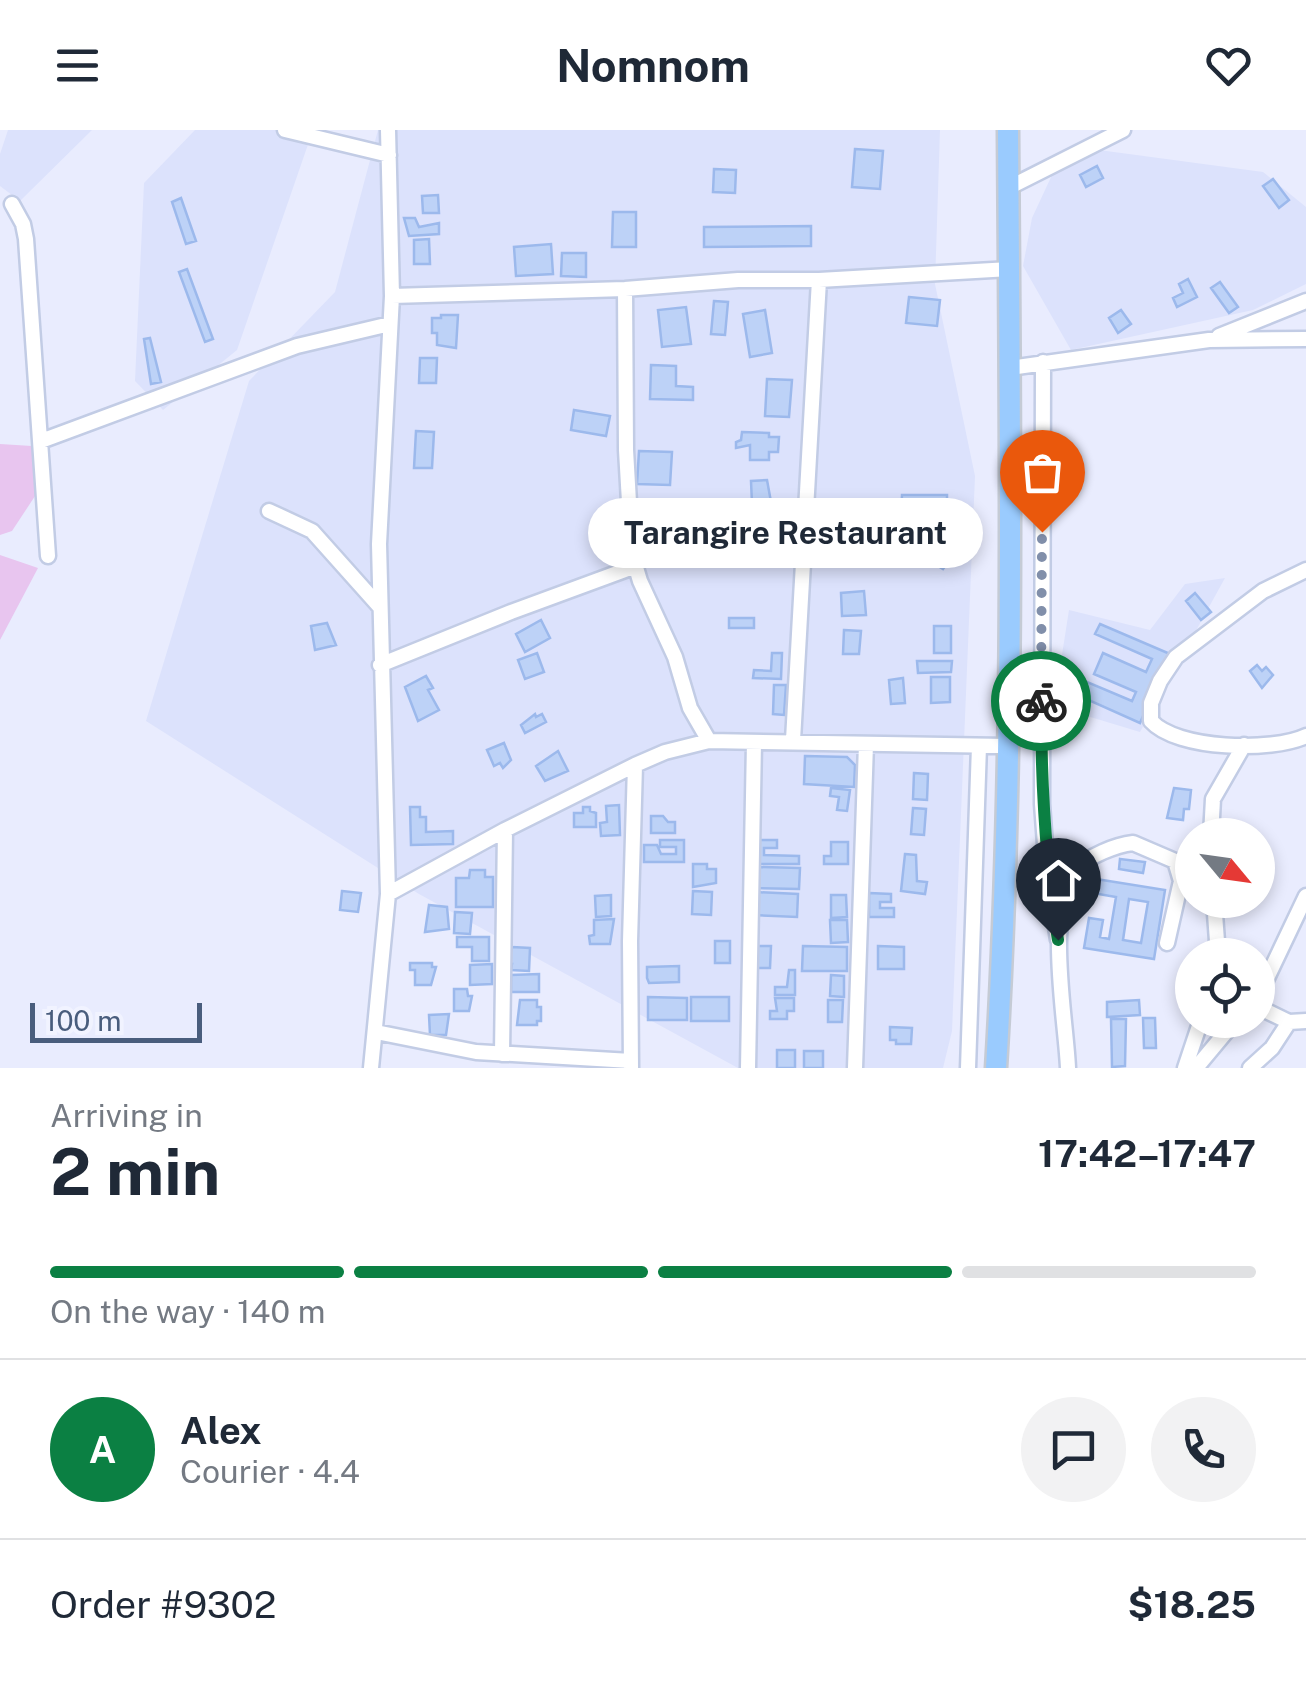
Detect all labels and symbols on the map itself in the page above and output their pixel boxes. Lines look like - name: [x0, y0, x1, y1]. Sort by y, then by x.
- pin: [1000, 430, 1085, 533]
- callout: Tarangire Restaurant: [587, 497, 982, 567]
- courier: [991, 651, 1091, 751]
- north arrow: [1175, 818, 1275, 918]
- pin: [1016, 838, 1101, 941]
- scale bar: [30, 998, 202, 1043]

